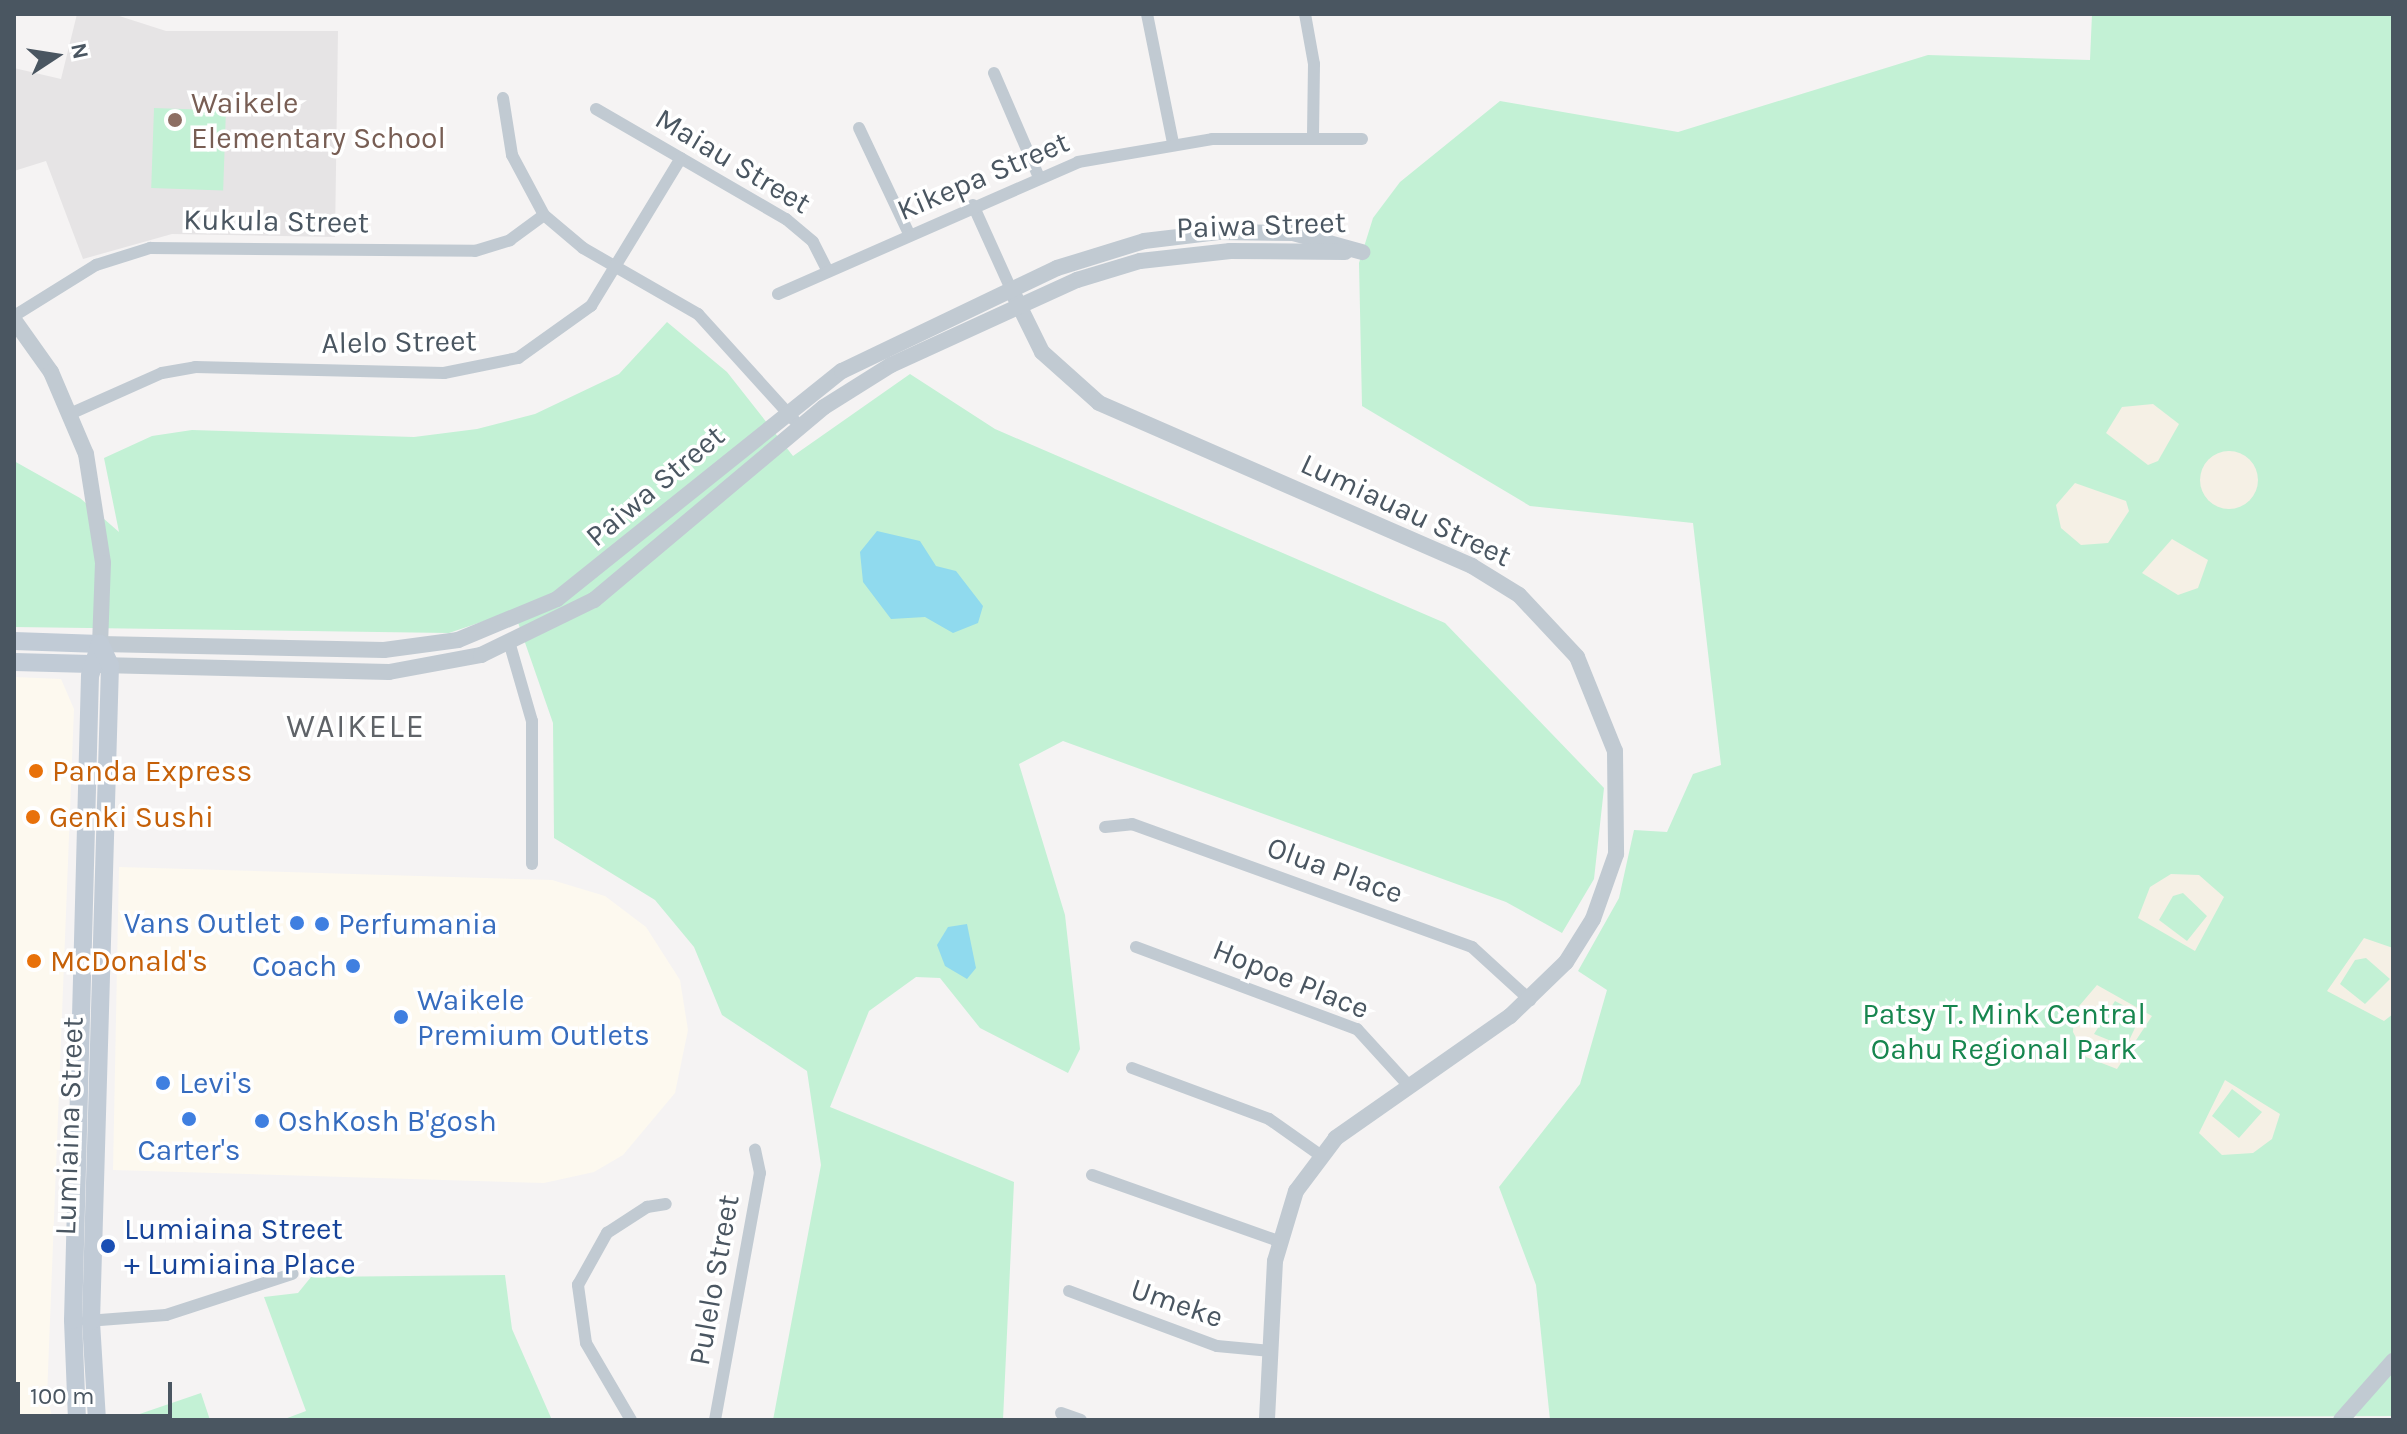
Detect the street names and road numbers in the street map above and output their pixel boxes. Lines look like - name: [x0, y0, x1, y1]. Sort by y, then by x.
- street label: Maiau Street: [649, 101, 817, 221]
- street label: Kikepa Street: [892, 124, 1074, 228]
- street label: Kukula Street: [183, 201, 369, 241]
- street label: Paiwa Street: [1176, 204, 1346, 246]
- street label: Alelo Street: [321, 323, 477, 361]
- street label: Paiwa Street: [578, 418, 732, 554]
- street label: Lumiauau Street: [1295, 446, 1517, 574]
- street label: Olua Place: [1262, 829, 1408, 911]
- street label: Hopoe Place: [1208, 931, 1374, 1027]
- street label: Lumiaina Street: [47, 1016, 91, 1236]
- street label: Pulelo Street: [681, 1192, 747, 1368]
- street label: Umeke: [1126, 1270, 1228, 1336]

